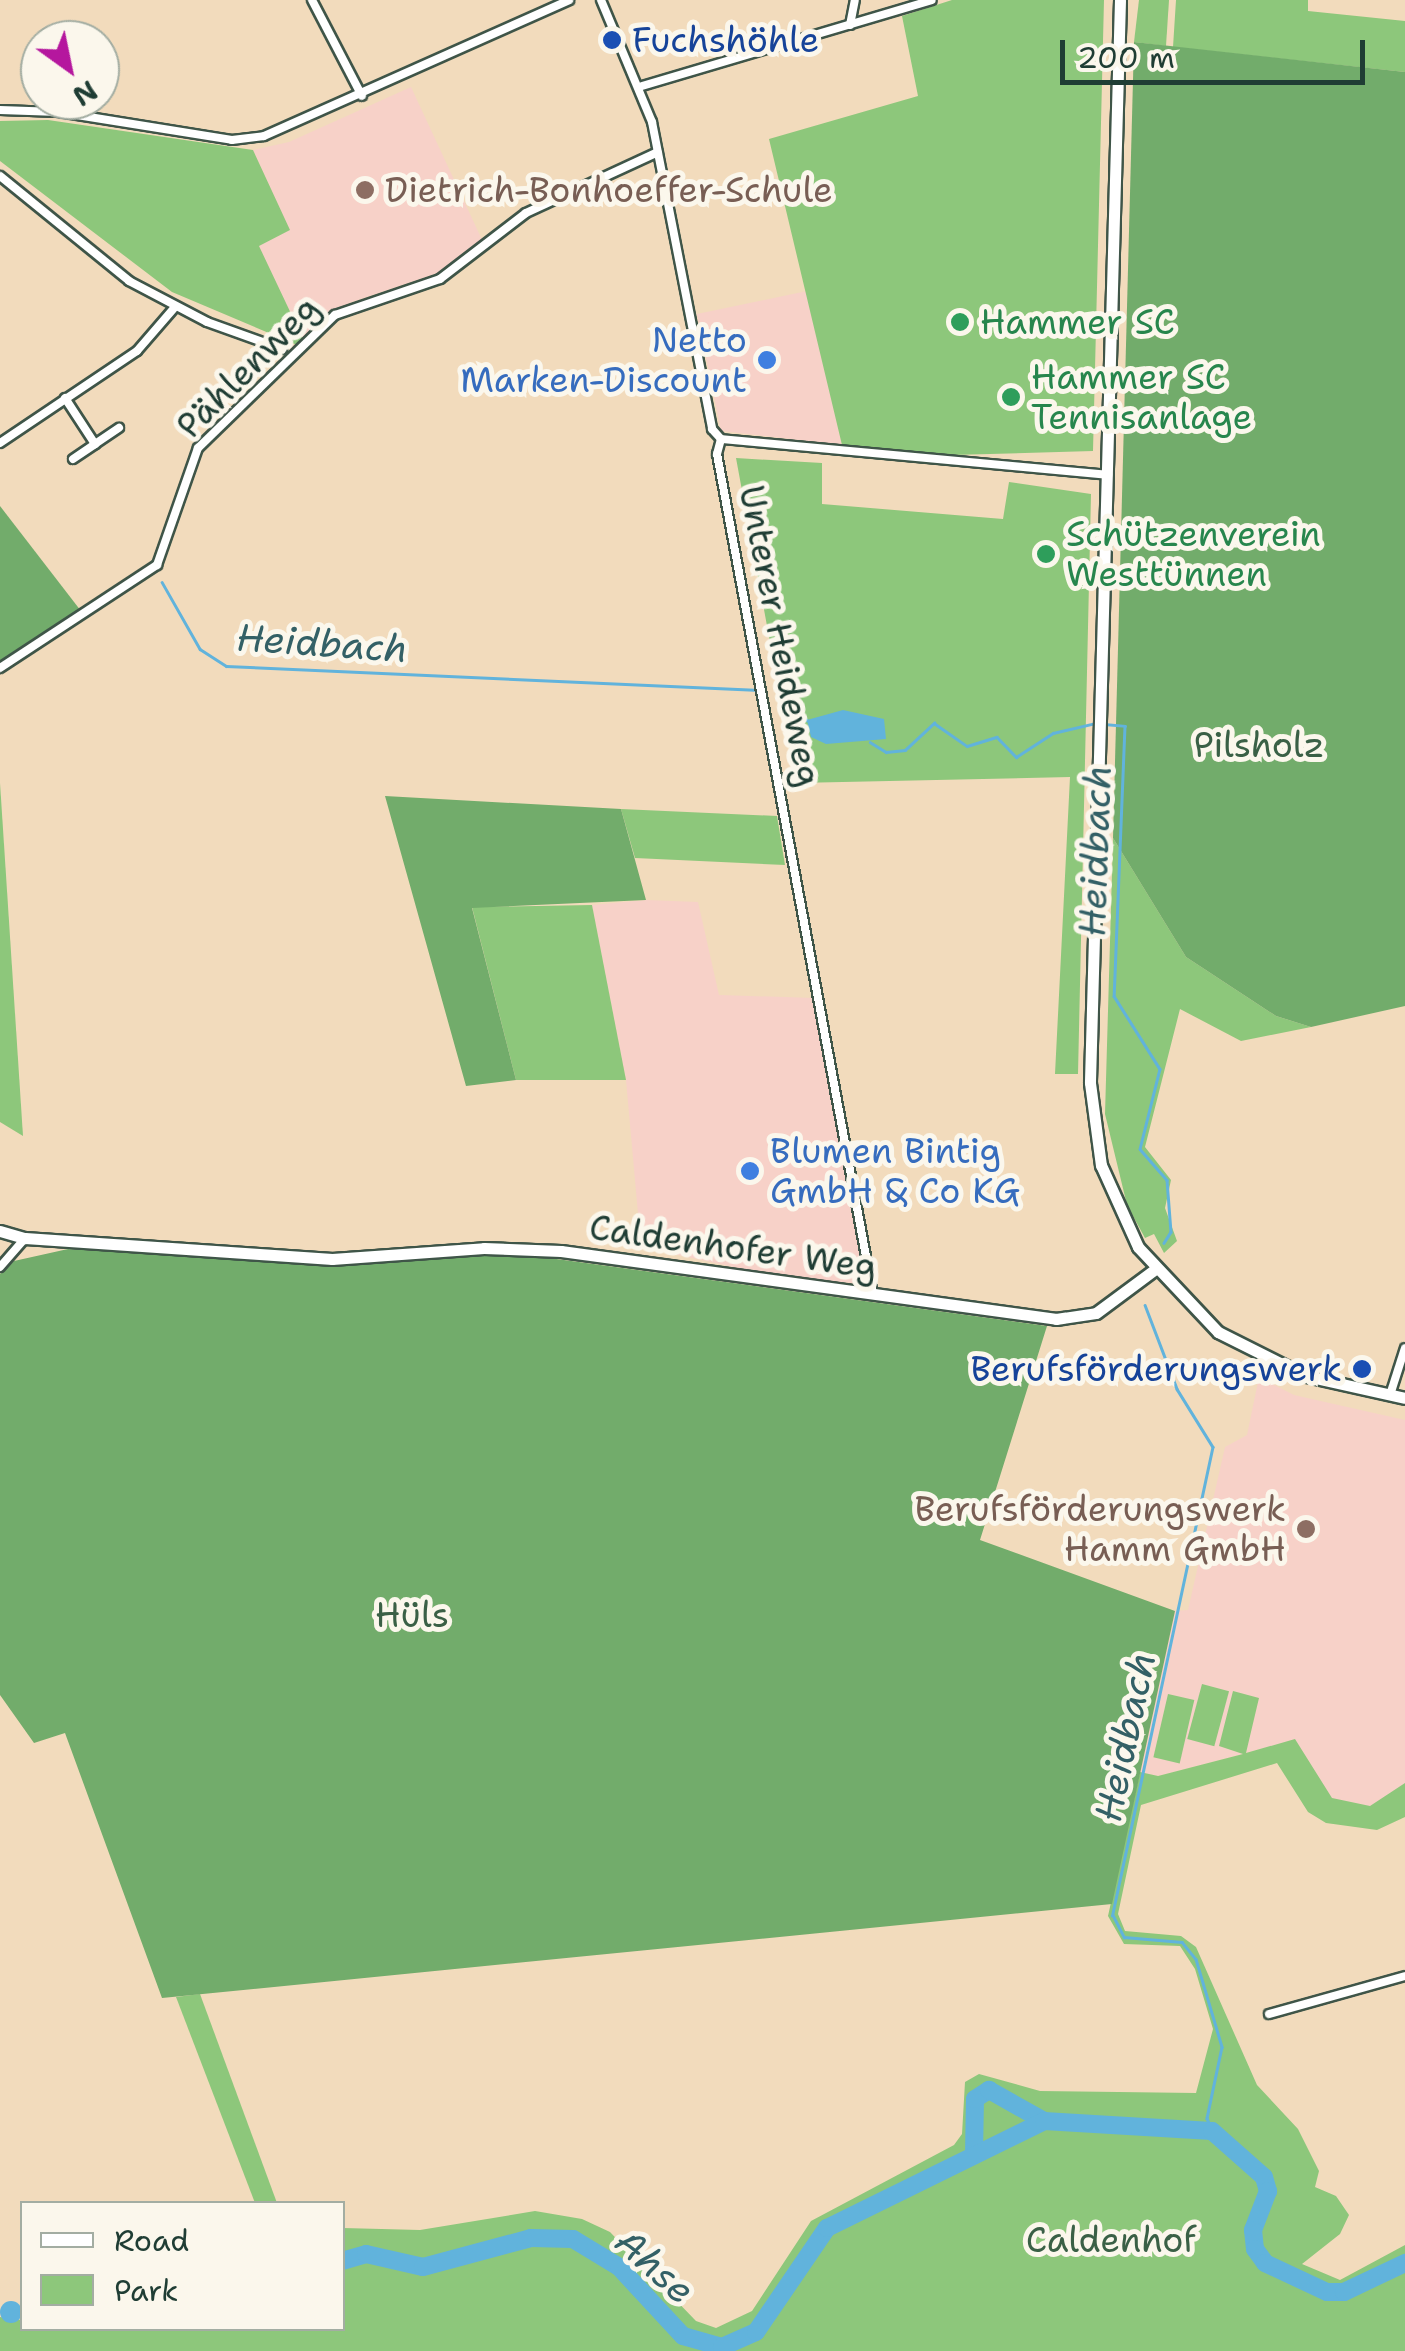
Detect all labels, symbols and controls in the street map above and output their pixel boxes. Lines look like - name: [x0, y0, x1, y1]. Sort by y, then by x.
- place label: Fuchshöhle: [632, 19, 819, 61]
- north arrow: [20, 20, 120, 120]
- scale bar: [1065, 20, 1370, 82]
- marker: Fuchshöhle: [601, 29, 623, 51]
- text: 200 m: [1077, 37, 1175, 78]
- text: N: [66, 72, 105, 115]
- place label: Dietrich-Bonhoeffer-Schule: [385, 169, 833, 211]
- marker: Dietrich-Bonhoeffer-Schule: [354, 179, 376, 201]
- street label: Pählenweg: [168, 287, 328, 447]
- place label: Hammer SC: [980, 301, 1175, 343]
- marker: Hammer SC: [949, 311, 971, 333]
- place label: Netto Marken-Discount: [460, 319, 747, 401]
- marker: Netto Marken-Discount: [756, 349, 778, 371]
- place label: Hammer SC Tennisanlage: [1031, 356, 1252, 438]
- marker: Hammer SC Tennisanlage: [1000, 386, 1022, 408]
- street label: Unterer Heideweg: [730, 482, 830, 790]
- place label: Schützenverein Westtünnen: [1066, 513, 1321, 595]
- marker: Schützenverein Westtünnen: [1035, 543, 1057, 565]
- water label: Heidbach: [235, 614, 409, 672]
- park label: Pilsholz: [1193, 724, 1325, 766]
- water label: Heidbach: [1069, 764, 1121, 938]
- place label: Blumen Bintig GmbH & Co KG: [770, 1130, 1020, 1212]
- marker: Blumen Bintig GmbH & Co KG: [739, 1160, 761, 1182]
- street label: Caldenhofer Weg: [587, 1206, 879, 1288]
- place label: Berufsförderungswerk: [970, 1348, 1342, 1390]
- marker: Berufsförderungswerk: [1351, 1358, 1373, 1380]
- place label: Berufsförderungswerk Hamm GmbH: [914, 1488, 1286, 1570]
- marker: Berufsförderungswerk Hamm GmbH: [1295, 1518, 1317, 1540]
- park label: Hüls: [375, 1594, 449, 1636]
- water label: Heidbach: [1085, 1648, 1165, 1826]
- legend: [20, 2201, 345, 2331]
- water label: Ahse: [606, 2219, 704, 2313]
- park label: Caldenhof: [1026, 2219, 1196, 2261]
- text: Road: [114, 2220, 189, 2261]
- text: Park: [114, 2270, 178, 2311]

